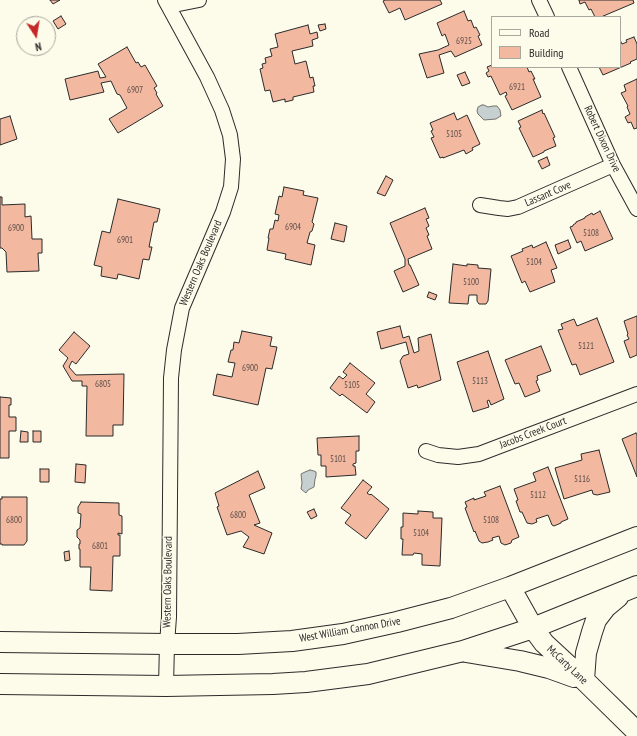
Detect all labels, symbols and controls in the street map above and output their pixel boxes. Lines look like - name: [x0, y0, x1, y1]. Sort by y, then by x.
- north arrow: [16, 16, 56, 56]
- legend: [491, 16, 621, 68]
- text: Road: [529, 25, 549, 40]
- house number: 6925: [456, 36, 472, 46]
- text: N: [34, 39, 43, 54]
- text: Building: [529, 45, 564, 60]
- house number: 6921: [509, 82, 525, 92]
- house number: 6907: [127, 85, 143, 95]
- street label: Robert Dixon Drive: [581, 104, 623, 174]
- house number: 5105: [446, 129, 462, 139]
- street label: Lassant Cove: [523, 178, 573, 210]
- street label: Western Oaks Boulevard: [177, 218, 225, 308]
- house number: 6904: [285, 222, 301, 232]
- house number: 6900: [8, 223, 24, 233]
- house number: 5108: [583, 228, 599, 238]
- house number: 6901: [117, 235, 133, 245]
- house number: 5104: [526, 257, 542, 267]
- house number: 5100: [463, 277, 479, 287]
- house number: 5121: [578, 341, 594, 351]
- house number: 6900: [242, 363, 258, 373]
- house number: 5113: [472, 376, 488, 386]
- house number: 6805: [95, 379, 111, 389]
- house number: 5105: [344, 380, 360, 390]
- street label: Jacobs Creek Court: [498, 414, 568, 452]
- house number: 5101: [330, 454, 346, 464]
- house number: 5116: [574, 474, 590, 484]
- house number: 5112: [530, 490, 546, 500]
- house number: 6800: [230, 510, 246, 520]
- house number: 6800: [6, 515, 22, 525]
- house number: 5108: [483, 515, 499, 525]
- house number: 5104: [413, 528, 429, 538]
- street label: Western Oaks Boulevard: [161, 536, 175, 628]
- house number: 6801: [92, 541, 108, 551]
- street label: West William Cannon Drive: [298, 615, 402, 645]
- street label: McCarty Lane: [544, 643, 590, 687]

